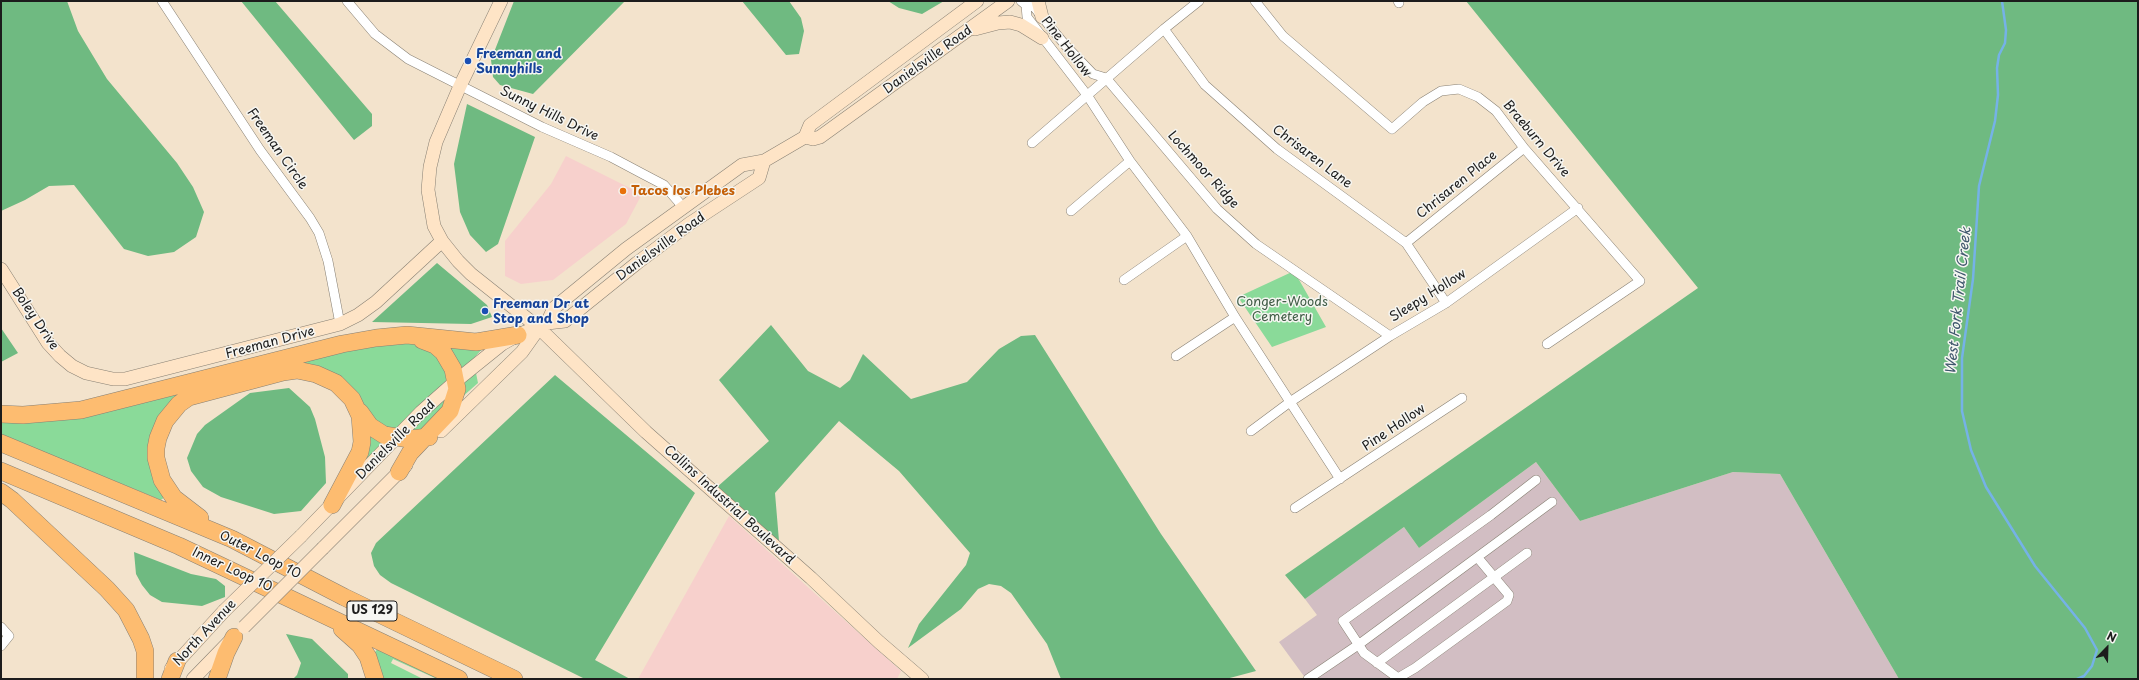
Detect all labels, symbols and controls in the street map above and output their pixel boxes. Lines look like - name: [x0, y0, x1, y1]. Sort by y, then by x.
- street label: Pine Hollow: [1038, 14, 1094, 80]
- street label: Danielsville Road: [881, 23, 975, 97]
- place label: Freeman and Sunnyhills: [476, 46, 561, 77]
- marker: Freeman and Sunnyhills: [463, 56, 473, 66]
- street label: Sunny Hills Drive: [497, 83, 601, 145]
- street label: Braeburn Drive: [1499, 98, 1573, 180]
- street label: Freeman Circle: [243, 105, 311, 193]
- street label: Chrisaren Lane: [1269, 122, 1355, 192]
- street label: Lochmoor Ridge: [1164, 128, 1242, 212]
- street label: Chrisaren Place: [1414, 148, 1500, 222]
- place label: Tacos los Plebes: [631, 183, 735, 199]
- marker: Tacos los Plebes: [618, 186, 628, 196]
- street label: Danielsville Road: [614, 210, 708, 284]
- water label: West Fork Trail Creek: [1943, 226, 1975, 376]
- street label: Sleepy Hollow: [1387, 266, 1469, 326]
- street label: Boley Drive: [8, 285, 62, 353]
- park label: Conger-Woods Cemetery: [1236, 294, 1328, 325]
- place label: Freeman Dr at Stop and Shop: [493, 296, 589, 327]
- marker: Freeman Dr at Stop and Shop: [480, 306, 490, 316]
- street label: Freeman Drive: [224, 324, 316, 362]
- street label: Danielsville Road: [353, 397, 439, 483]
- street label: Pine Hollow: [1360, 401, 1428, 455]
- street label: Collins Industrial Boulevard: [660, 442, 798, 568]
- street label: Outer Loop 10: [217, 528, 303, 582]
- street label: Inner Loop 10: [189, 545, 275, 595]
- street label: North Avenue: [170, 597, 240, 669]
- road number: US 129: [347, 601, 397, 621]
- text: N: [2105, 627, 2119, 646]
- north arrow: [2087, 628, 2127, 668]

